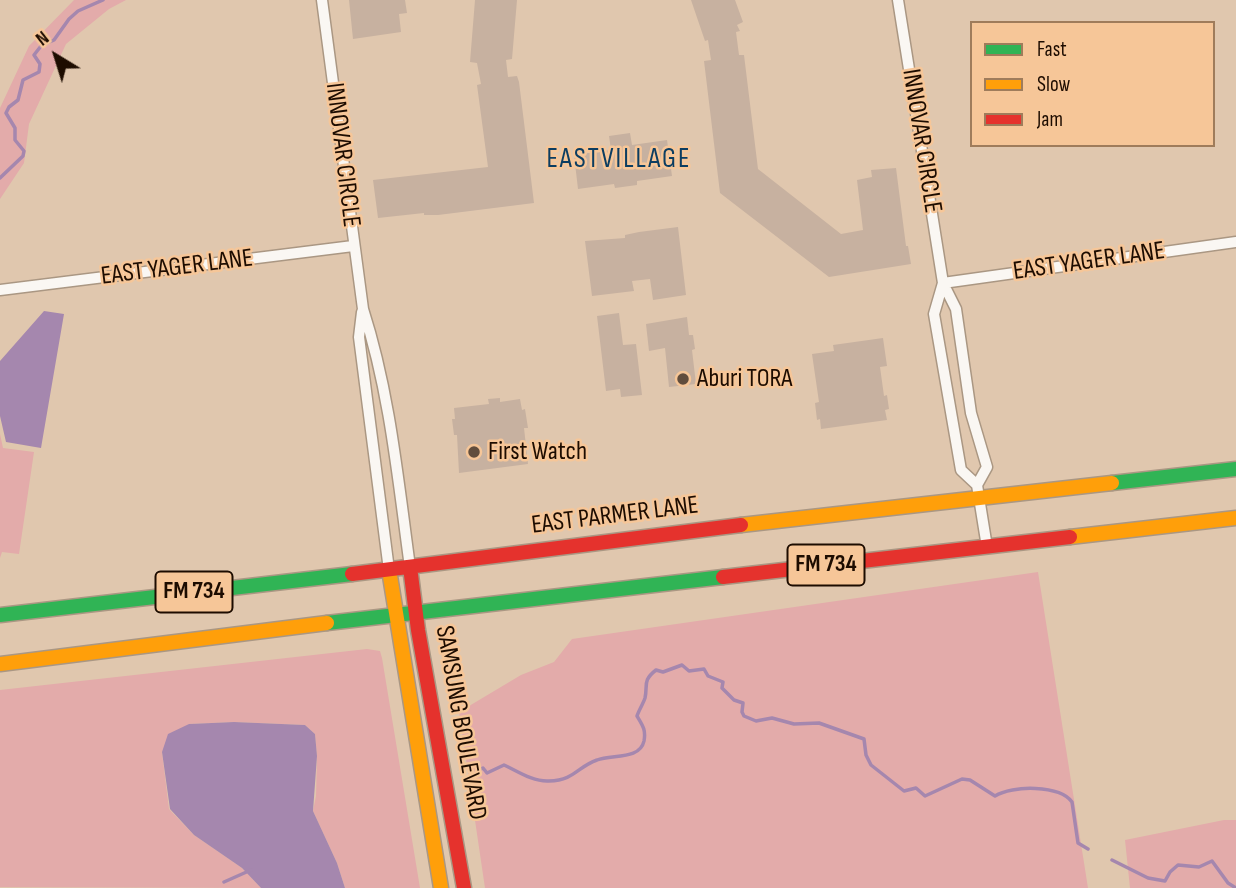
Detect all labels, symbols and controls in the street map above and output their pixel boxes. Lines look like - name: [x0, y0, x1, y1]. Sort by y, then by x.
- north arrow: [21, 21, 91, 91]
- legend: [970, 21, 1215, 147]
- text: N: [32, 27, 54, 51]
- text: Fast: [1037, 37, 1067, 62]
- street label: INNOVAR CIRCLE: [894, 67, 948, 215]
- text: Slow: [1037, 72, 1070, 97]
- street label: INNOVAR CIRCLE: [318, 81, 366, 229]
- text: Jam: [1037, 107, 1063, 132]
- district label: EASTVILLAGE: [548, 143, 690, 177]
- street label: EAST YAGER LANE: [1011, 236, 1167, 288]
- street label: EAST YAGER LANE: [99, 243, 255, 293]
- place label: Aburi TORA: [697, 363, 792, 395]
- marker: Aburi TORA: [675, 371, 691, 387]
- place label: First Watch: [488, 436, 587, 468]
- marker: First Watch: [466, 444, 482, 460]
- street label: EAST PARMER LANE: [530, 490, 700, 542]
- road number: FM 734: [788, 544, 864, 586]
- road number: FM 734: [156, 572, 232, 612]
- street label: SAMSUNG BOULEVARD: [428, 623, 492, 823]

